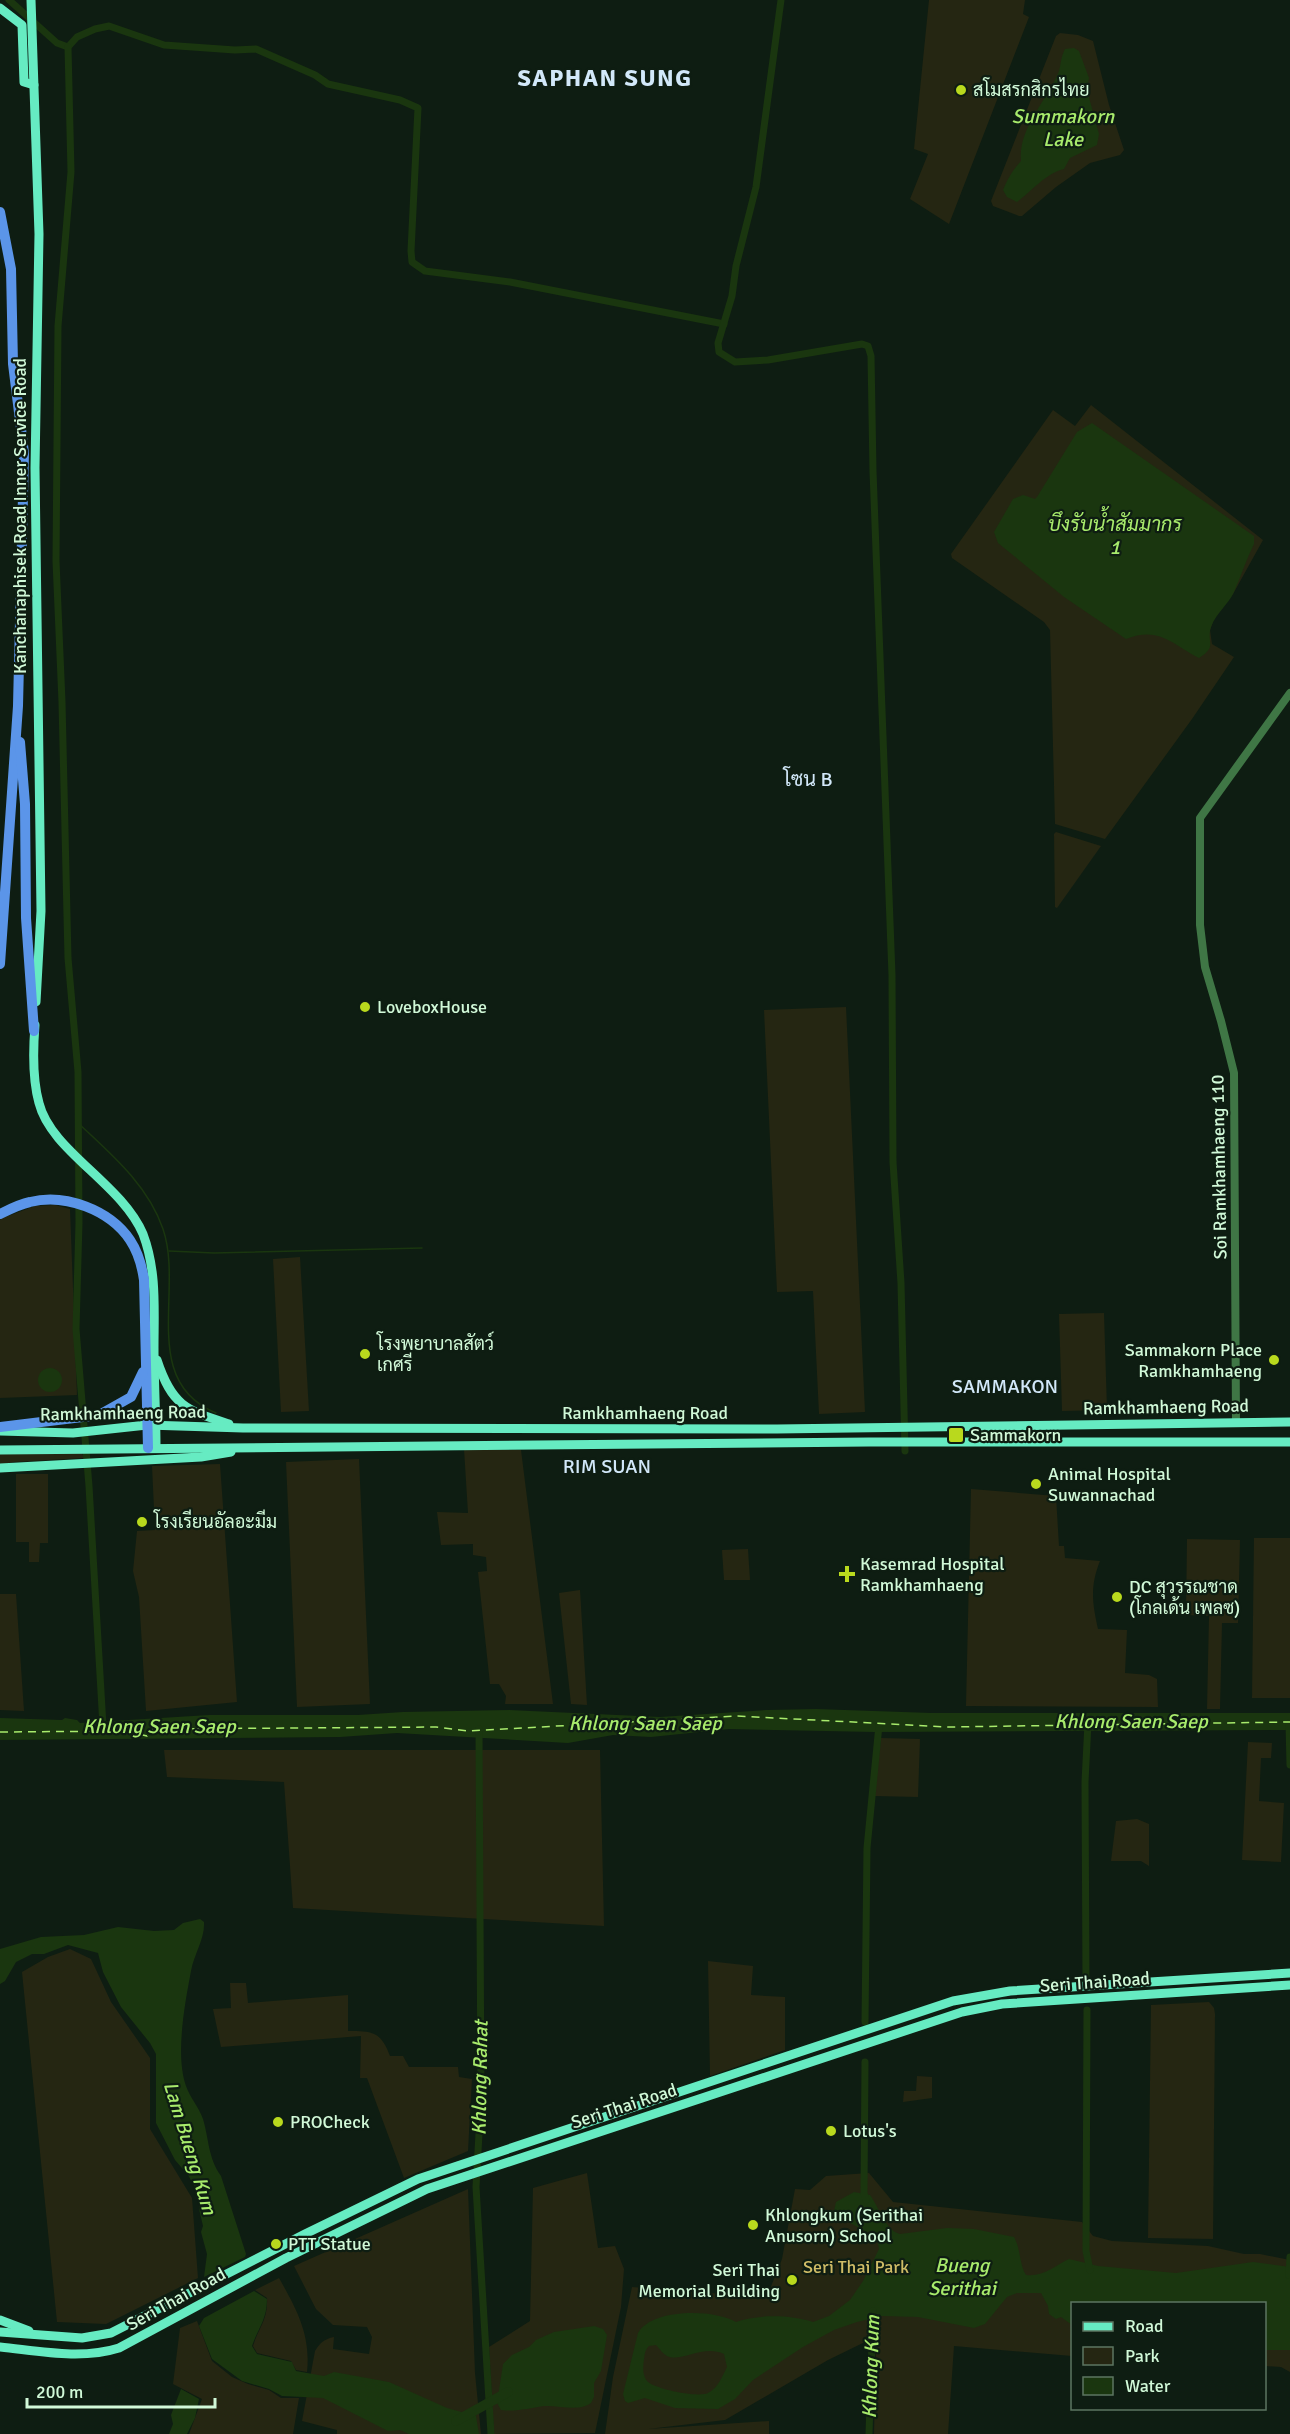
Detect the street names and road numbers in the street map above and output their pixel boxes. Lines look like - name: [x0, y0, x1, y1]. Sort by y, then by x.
- street label: Kanchanaphisek Road Inner Service Road: [9, 358, 31, 674]
- street label: Soi Ramkhamhaeng 110: [1206, 1074, 1232, 1260]
- street label: Ramkhamhaeng Road: [1083, 1395, 1249, 1419]
- street label: Ramkhamhaeng Road: [40, 1401, 206, 1425]
- street label: Ramkhamhaeng Road: [562, 1402, 728, 1424]
- street label: Seri Thai Road: [1039, 1967, 1151, 1997]
- street label: Seri Thai Road: [568, 2079, 680, 2133]
- street label: Seri Thai Road: [123, 2263, 229, 2335]

